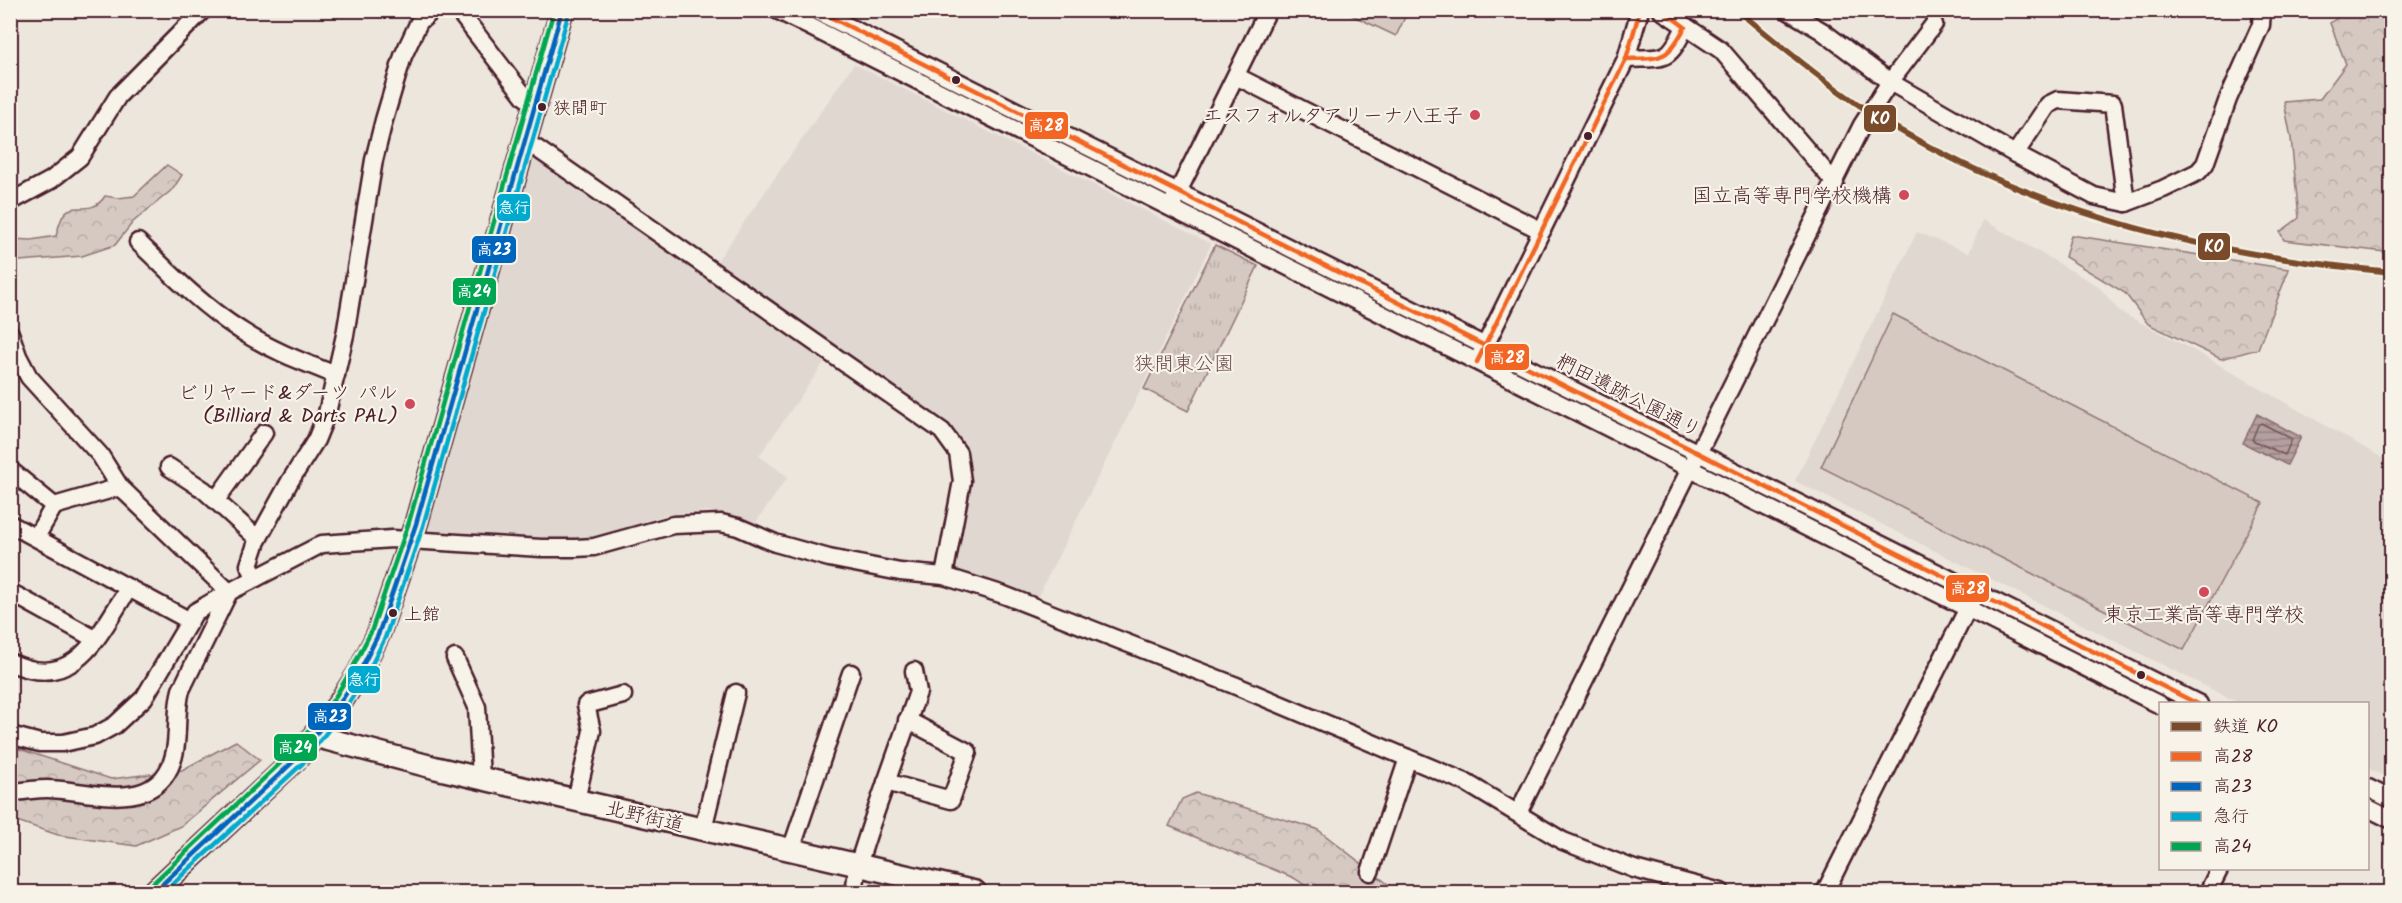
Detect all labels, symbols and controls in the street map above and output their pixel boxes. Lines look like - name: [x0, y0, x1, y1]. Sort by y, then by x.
- unlabelled marker: [950, 74, 962, 86]
- place label: 狭間町: [553, 95, 607, 124]
- marker: 狭間町: [536, 101, 548, 113]
- place label: エスフォルタアリーナ八王子: [1203, 101, 1463, 133]
- line badge: KO: [1863, 104, 1897, 133]
- text: KO: [1870, 107, 1890, 132]
- marker: エスフォルタアリーナ八王子: [1468, 108, 1482, 122]
- line badge: 高28: [1024, 111, 1069, 140]
- text: 高28: [1029, 114, 1064, 139]
- unlabelled marker: [1582, 130, 1594, 142]
- place label: 国立高等専門学校機構: [1692, 181, 1892, 213]
- marker: 国立高等専門学校機構: [1897, 188, 1911, 202]
- line badge: 急行: [496, 193, 531, 222]
- text: 急行: [498, 196, 530, 221]
- line badge: KO: [2197, 232, 2231, 261]
- line badge: 高23: [471, 235, 517, 264]
- text: KO: [2204, 235, 2224, 260]
- text: 高23: [477, 238, 511, 263]
- line badge: 高24: [452, 277, 497, 306]
- text: 高24: [457, 280, 491, 305]
- line badge: 高28: [1484, 343, 1530, 371]
- text: 高28: [1490, 346, 1525, 371]
- street label: 椚田遺跡公園通り: [1550, 346, 1707, 447]
- park label: 狭間東公園: [1134, 349, 1234, 381]
- place label: ビリヤード&ダーツ パル (Billiard & Darts PAL): [178, 378, 398, 433]
- marker: ビリヤード&ダーツ パル (Billiard & Darts PAL): [403, 397, 417, 411]
- line badge: 高28: [1945, 574, 1990, 603]
- text: 高28: [1951, 577, 1986, 602]
- marker: 東京工業高等専門学校: [2197, 585, 2211, 599]
- place label: 東京工業高等専門学校: [2104, 600, 2304, 632]
- place label: 上館: [404, 601, 440, 630]
- marker: 上館: [387, 607, 399, 619]
- line badge: 急行: [347, 665, 381, 694]
- text: 急行: [348, 668, 380, 693]
- unlabelled marker: [2135, 669, 2147, 681]
- line badge: 高23: [307, 702, 352, 731]
- legend: [2159, 702, 2369, 870]
- text: 高23: [313, 705, 347, 730]
- text: 鉄道 KO: [2213, 713, 2278, 742]
- line badge: 高24: [273, 733, 318, 762]
- text: 高24: [278, 736, 312, 761]
- text: 高28: [2213, 743, 2252, 772]
- text: 高23: [2213, 773, 2252, 802]
- street label: 北野街道: [602, 793, 687, 843]
- text: 急行: [2213, 803, 2249, 832]
- text: 高24: [2213, 833, 2251, 862]

